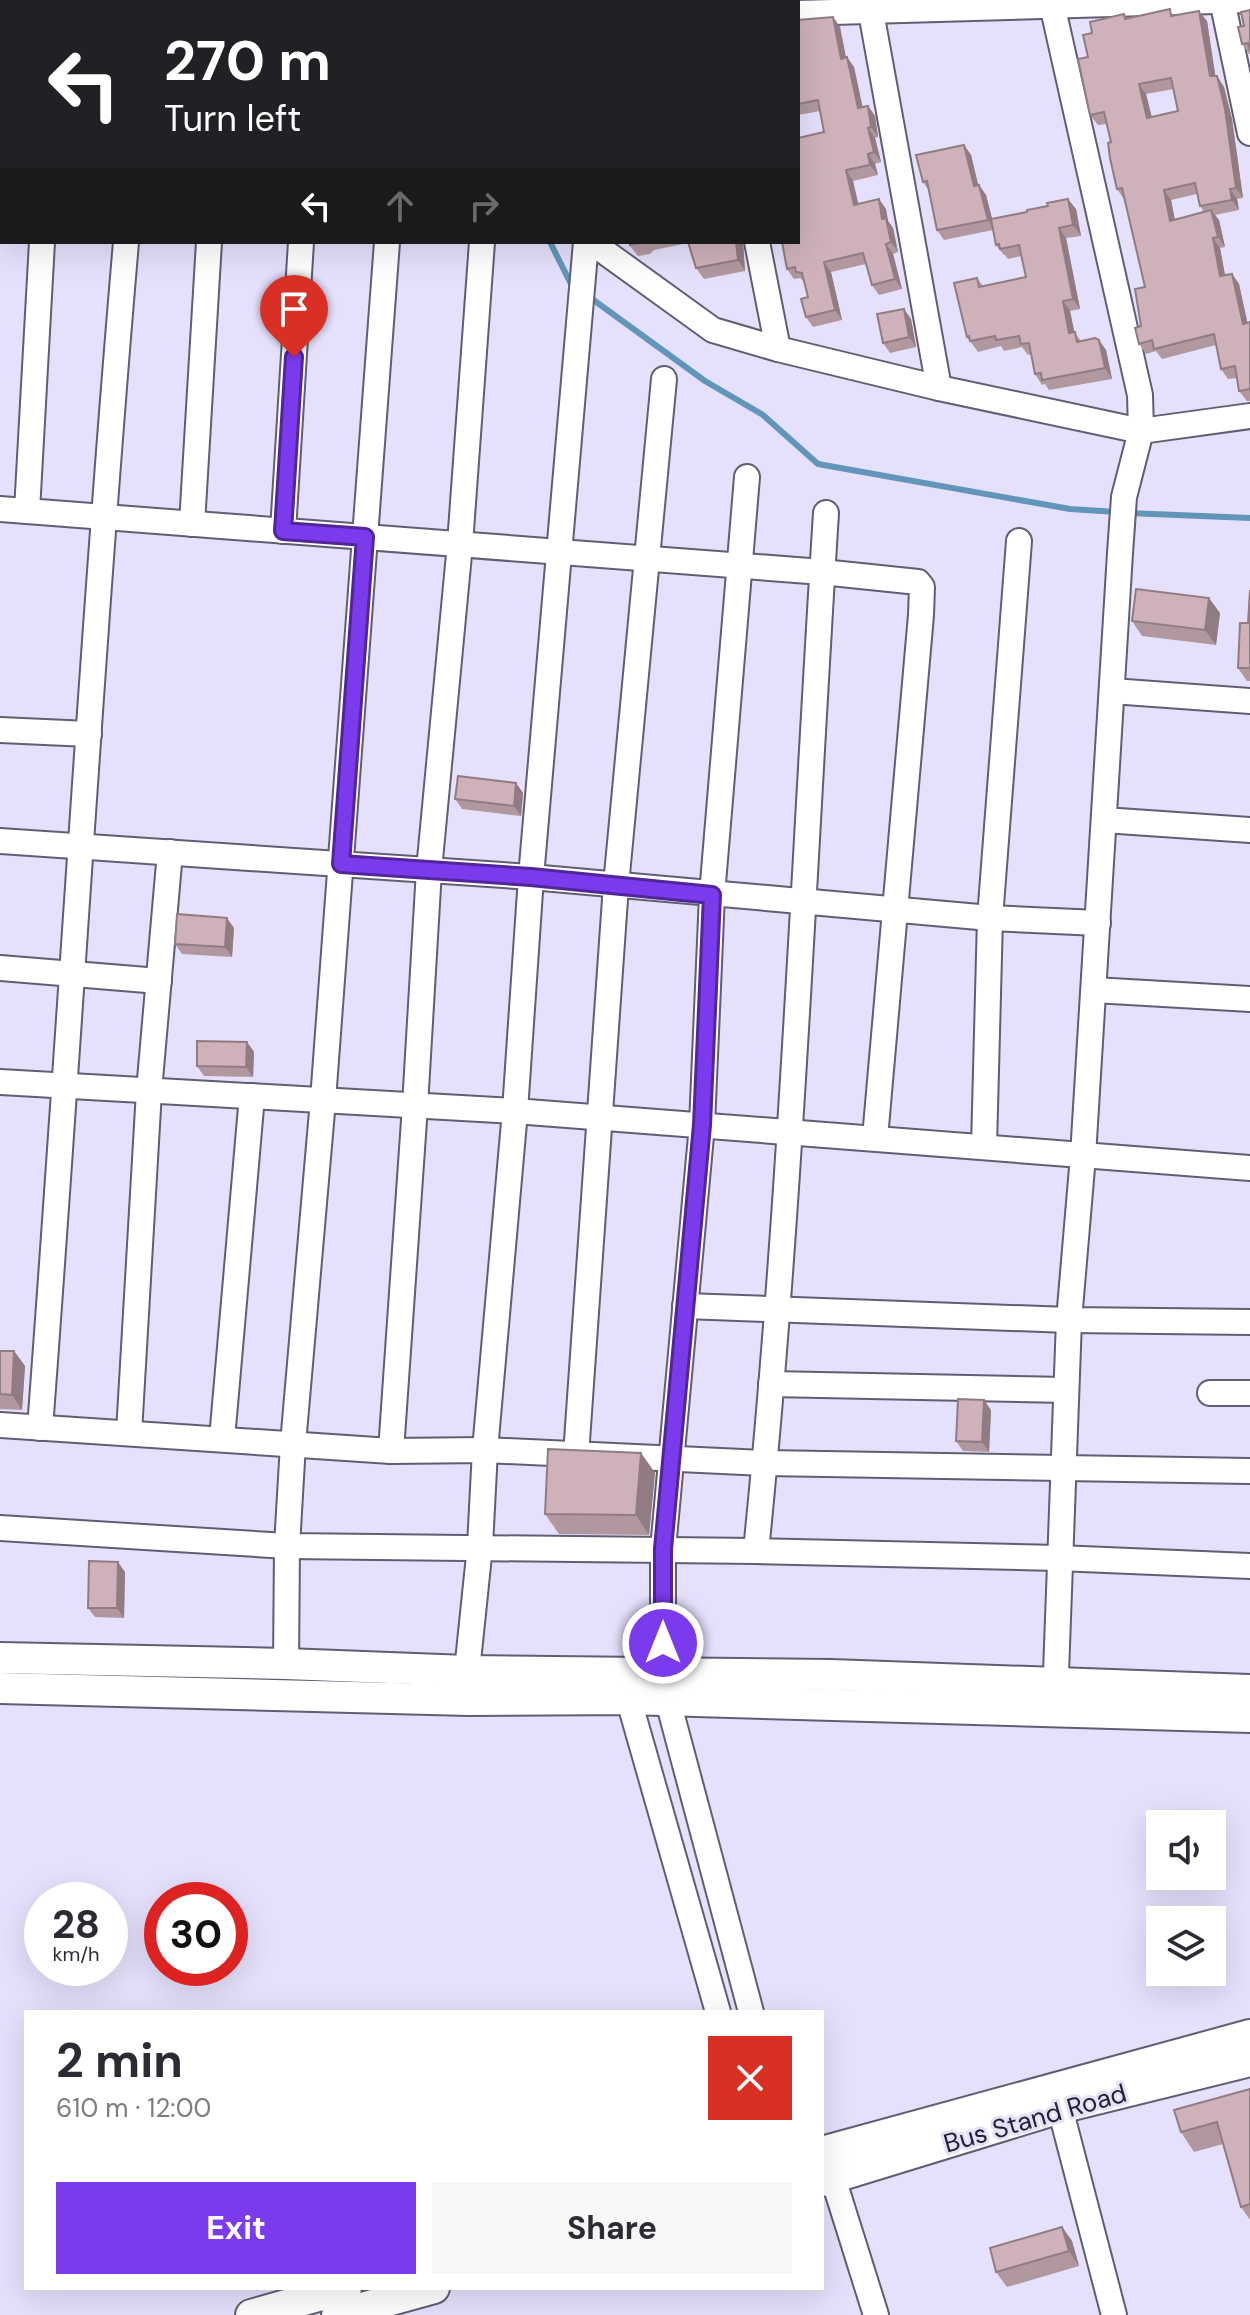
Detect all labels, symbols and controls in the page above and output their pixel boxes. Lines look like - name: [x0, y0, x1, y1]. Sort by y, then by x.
- text: 270 m: [164, 24, 331, 97]
- icon: left: [32, 32, 136, 136]
- text: Turn left: [164, 95, 301, 142]
- icon: left: [294, 184, 338, 228]
- icon: ahead: [378, 184, 422, 228]
- icon: right: [462, 184, 506, 228]
- pin: [260, 275, 328, 357]
- icon: arrive: [272, 287, 316, 331]
- position arrow: [621, 1601, 705, 1685]
- map controls: [1146, 1810, 1226, 1986]
- button: sound: [1146, 1810, 1226, 1890]
- speed limit sign: 30: [144, 1882, 248, 1986]
- text: 28: [52, 1898, 100, 1950]
- button: layers: [1146, 1906, 1226, 1986]
- text: km/h: [52, 1941, 100, 1967]
- text: 2 min: [56, 2029, 183, 2092]
- button: close: [708, 2036, 792, 2120]
- street label: Bus Stand Road: [940, 2076, 1130, 2160]
- text: 610 m · 12:00: [56, 2091, 211, 2125]
- button: Exit: [56, 2182, 416, 2274]
- button: Share: [432, 2182, 792, 2274]

